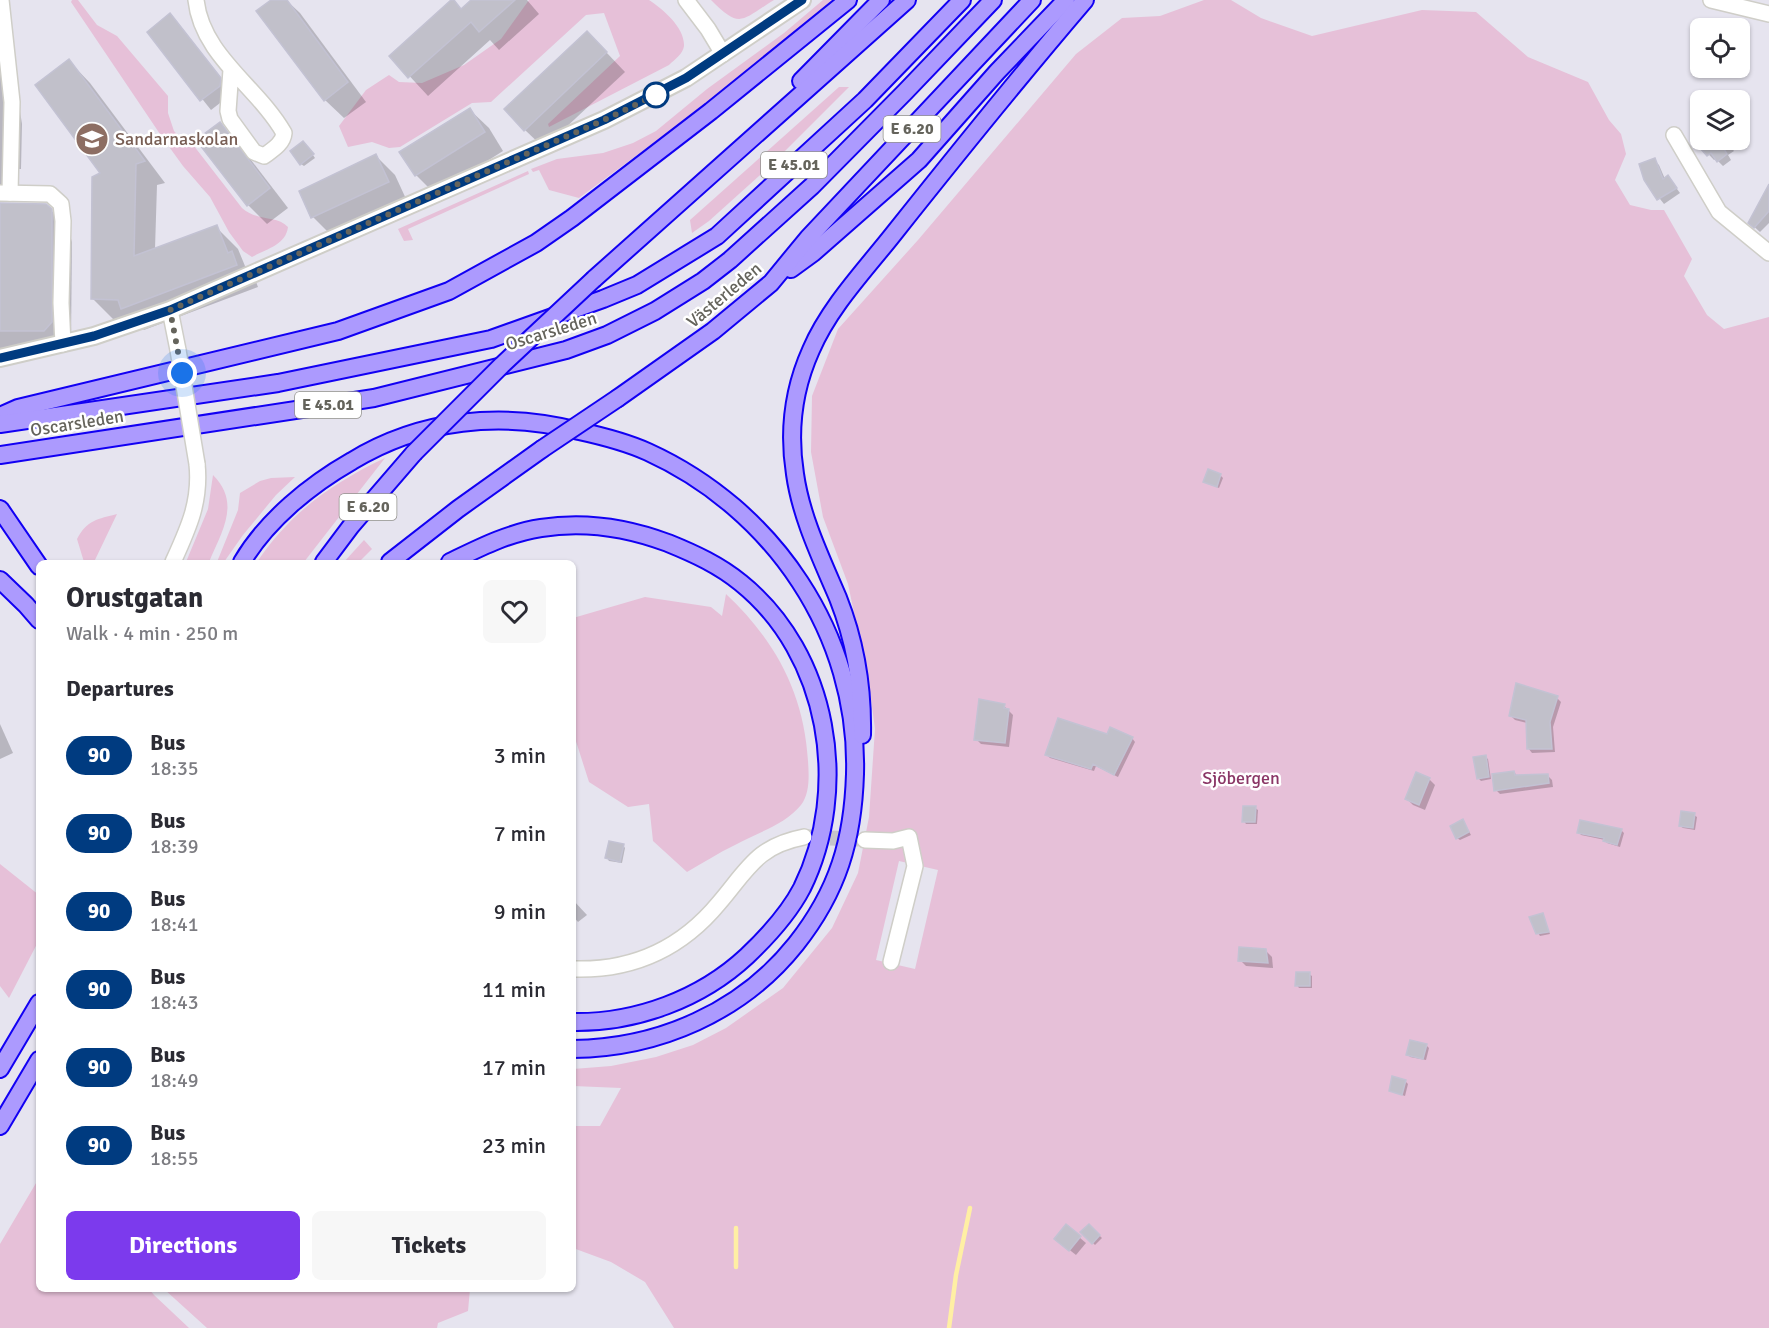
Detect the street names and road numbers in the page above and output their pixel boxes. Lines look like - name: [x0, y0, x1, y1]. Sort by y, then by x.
- road number: E 6.20: [884, 116, 940, 142]
- road number: E 45.01: [761, 152, 827, 178]
- street label: Västerleden: [682, 257, 766, 333]
- street label: Oscarsleden: [503, 307, 599, 355]
- road number: E 45.01: [295, 392, 361, 418]
- street label: Oscarsleden: [29, 405, 125, 441]
- road number: E 6.20: [340, 494, 397, 520]

